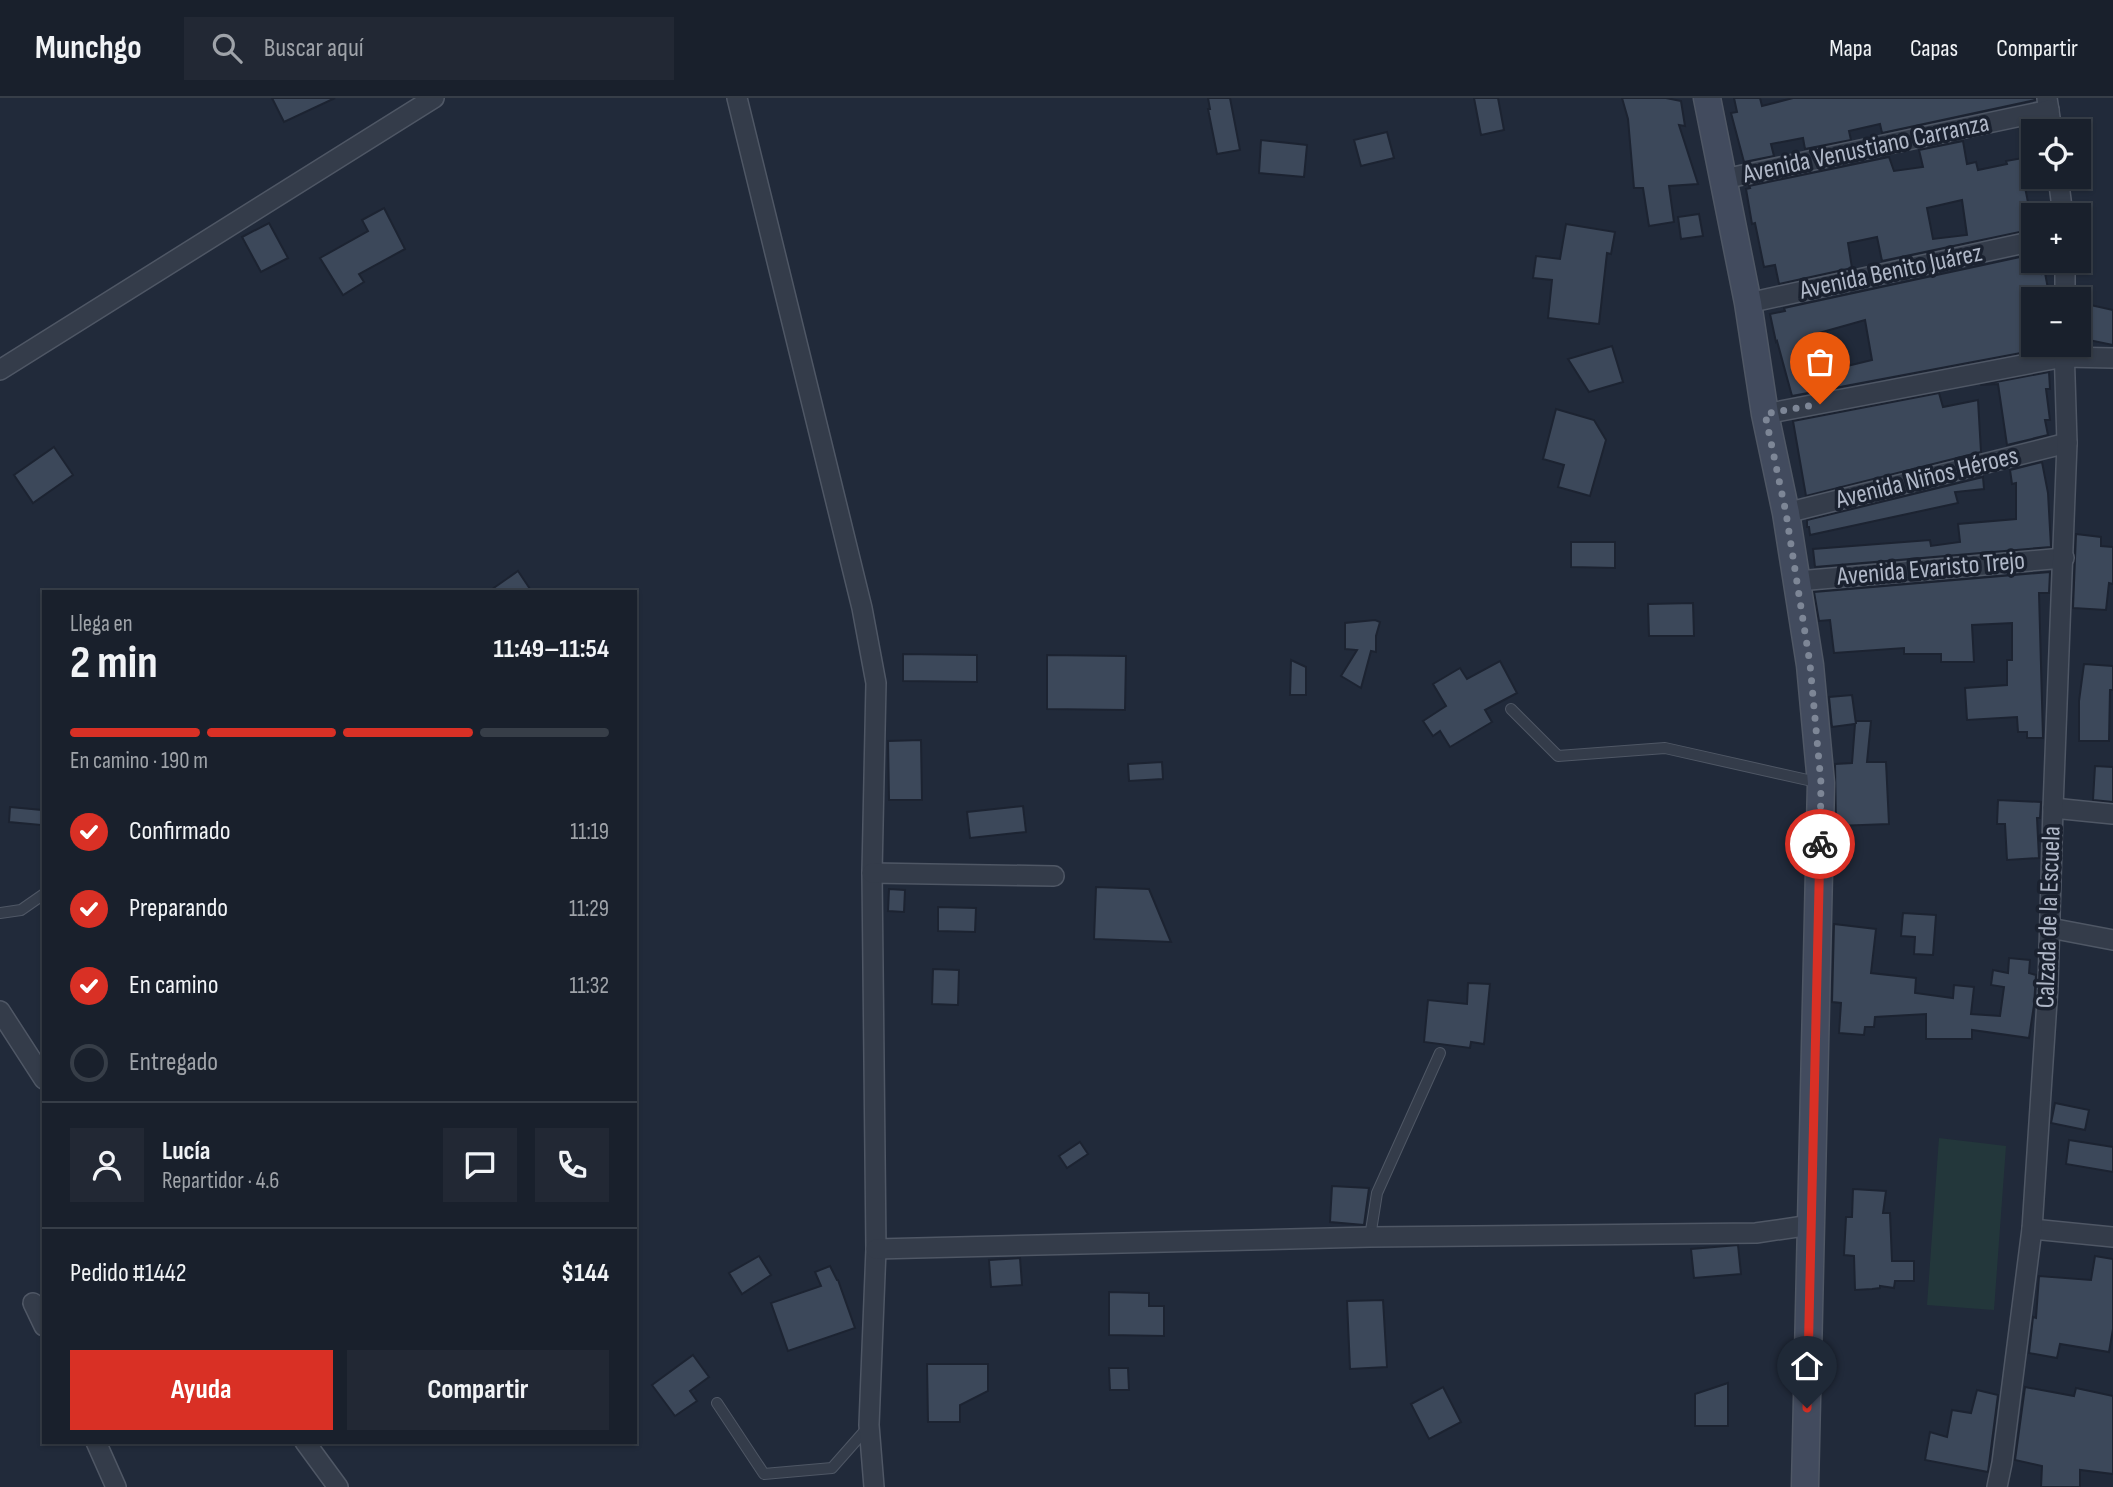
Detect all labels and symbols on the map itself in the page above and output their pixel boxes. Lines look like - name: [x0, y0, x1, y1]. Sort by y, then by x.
- street label: Avenida Venustiano Carranza: [1739, 108, 1992, 190]
- street label: Avenida Benito Juárez: [1796, 238, 1985, 307]
- pin: [1790, 332, 1850, 404]
- street label: Avenida Niños Héroes: [1832, 440, 2021, 516]
- street label: Avenida Evaristo Trejo: [1835, 545, 2026, 593]
- courier: [1785, 809, 1855, 879]
- street label: Calzada de la Escuela: [2030, 825, 2068, 1009]
- pin: [1777, 1336, 1837, 1408]

